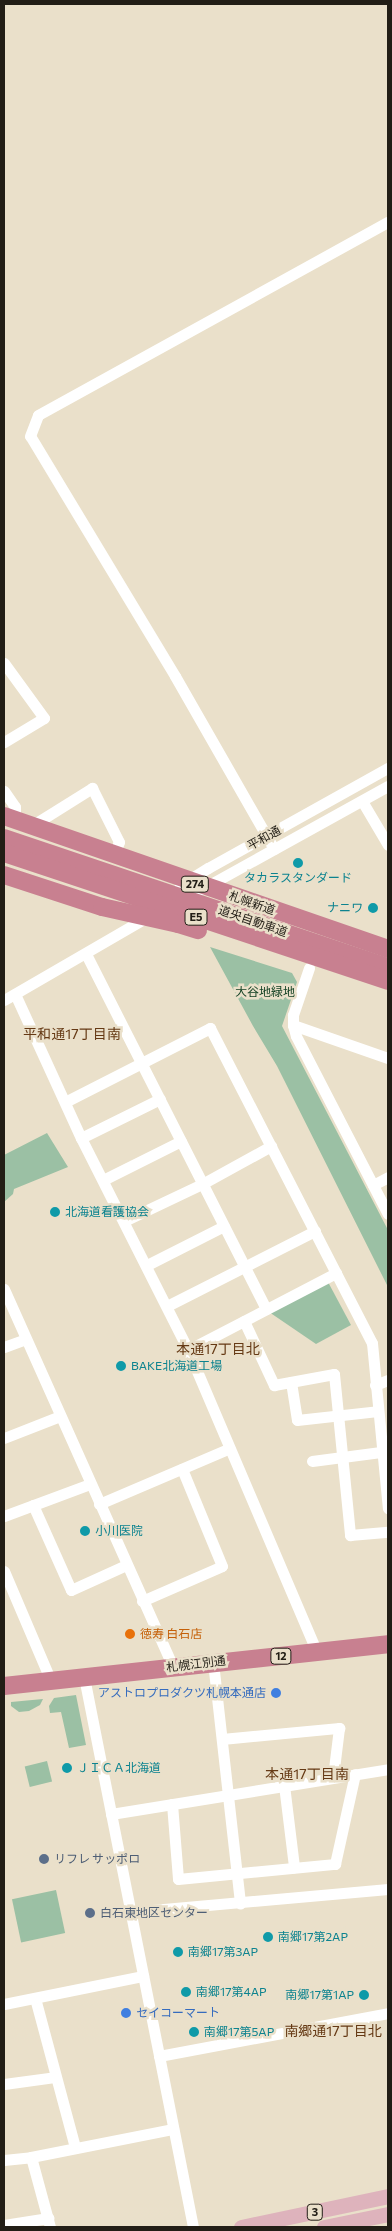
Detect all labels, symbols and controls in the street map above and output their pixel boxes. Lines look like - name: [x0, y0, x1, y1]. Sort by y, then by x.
- street label: 平和通: [245, 823, 283, 853]
- marker: タカラスタンダード: [292, 857, 304, 869]
- place label: タカラスタンダード: [244, 871, 352, 885]
- road number: 274: [180, 876, 210, 892]
- street label: 札幌新道: [227, 888, 277, 918]
- place label: ナニワ: [327, 901, 363, 915]
- street label: 道央自動車道: [217, 902, 289, 940]
- marker: ナニワ: [367, 902, 379, 914]
- road number: E5: [184, 909, 208, 926]
- park label: 大谷地緑地: [235, 985, 295, 999]
- district label: 平和通17丁目南: [23, 1026, 121, 1042]
- place label: 北海道看護協会: [65, 1205, 149, 1219]
- marker: 北海道看護協会: [49, 1206, 61, 1218]
- district label: 本通17丁目北: [176, 1341, 260, 1357]
- place label: BAKE北海道工場: [131, 1359, 222, 1373]
- marker: BAKE北海道工場: [115, 1360, 127, 1372]
- place label: 小川医院: [95, 1524, 143, 1538]
- marker: 小川医院: [79, 1525, 91, 1537]
- place label: 徳寿 白石店: [140, 1627, 202, 1641]
- marker: 徳寿 白石店: [124, 1628, 136, 1640]
- road number: 12: [270, 1648, 292, 1664]
- street label: 札幌江別通: [165, 1653, 227, 1675]
- place label: アストロプロダクツ札幌本通店: [98, 1686, 266, 1700]
- marker: アストロプロダクツ札幌本通店: [270, 1687, 282, 1699]
- place label: ＪＩＣＡ北海道: [77, 1761, 161, 1775]
- marker: ＪＩＣＡ北海道: [61, 1762, 73, 1774]
- district label: 本通17丁目南: [265, 1766, 349, 1782]
- place label: リフレ サッポロ: [54, 1852, 140, 1866]
- marker: リフレ サッポロ: [38, 1853, 50, 1865]
- place label: 白石東地区センター: [100, 1906, 208, 1920]
- marker: 白石東地区センター: [84, 1907, 96, 1919]
- place label: 南郷17第2AP: [278, 1930, 348, 1944]
- marker: 南郷17第2AP: [262, 1931, 274, 1943]
- place label: 南郷17第3AP: [188, 1945, 258, 1959]
- marker: 南郷17第3AP: [172, 1946, 184, 1958]
- place label: 南郷17第4AP: [196, 1985, 266, 1999]
- marker: 南郷17第4AP: [180, 1986, 192, 1998]
- place label: 南郷17第1AP: [286, 1988, 354, 2002]
- marker: 南郷17第1AP: [358, 1989, 370, 2001]
- place label: セイコーマート: [136, 2006, 220, 2020]
- marker: セイコーマート: [120, 2007, 132, 2019]
- district label: 南郷通17丁目北: [284, 2023, 382, 2039]
- place label: 南郷17第5AP: [204, 2025, 274, 2039]
- marker: 南郷17第5AP: [188, 2026, 200, 2038]
- road number: 3: [306, 2204, 324, 2220]

